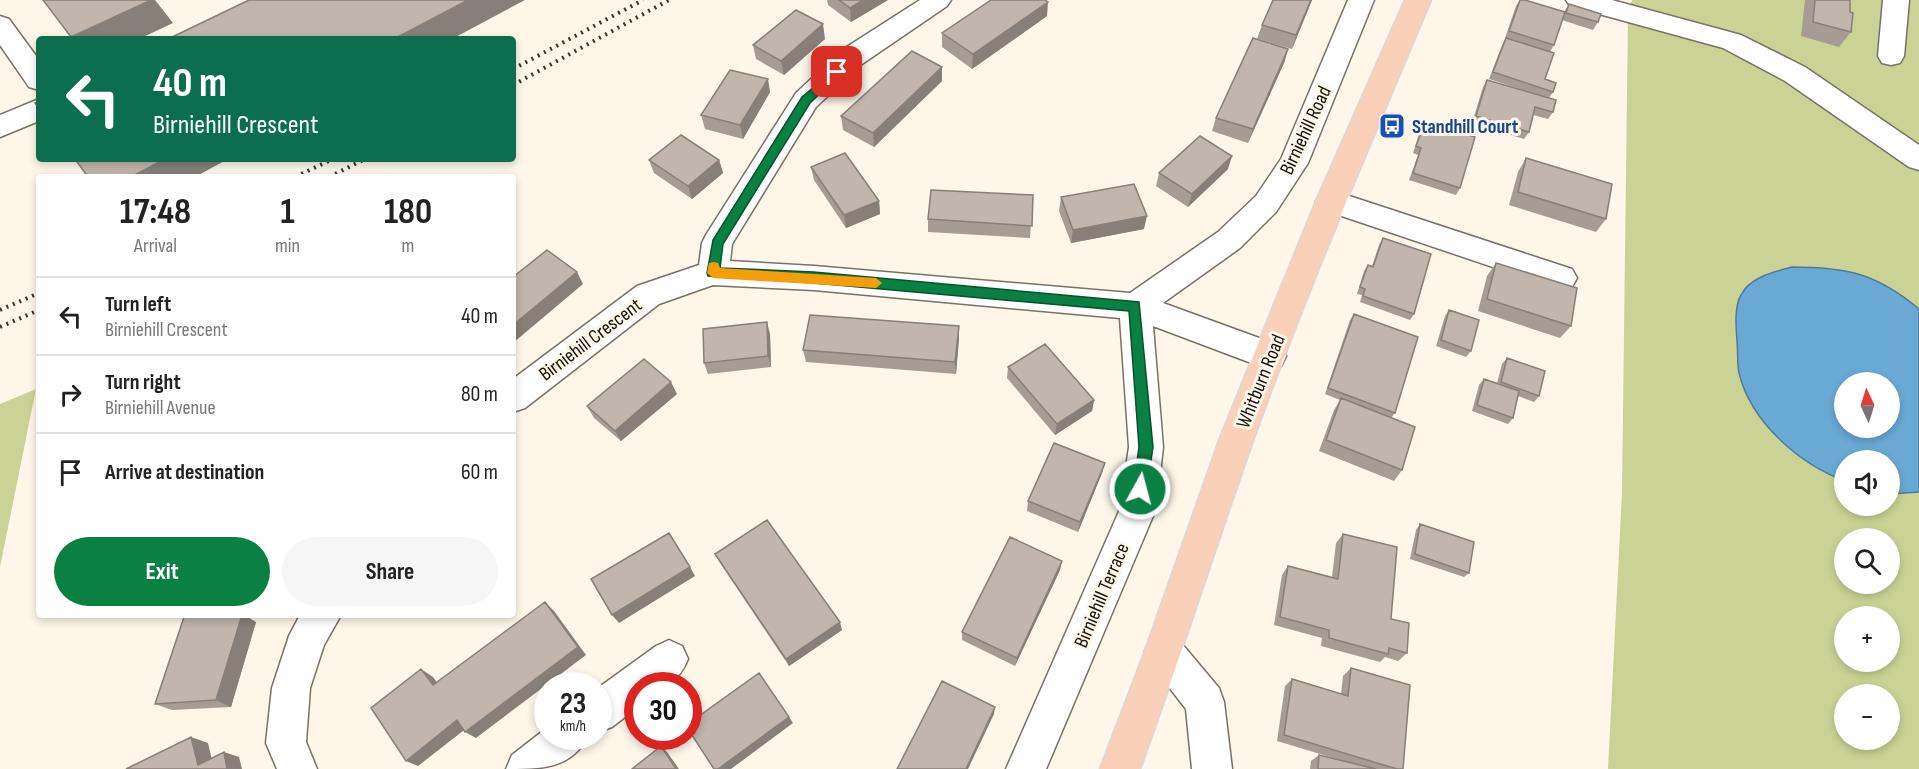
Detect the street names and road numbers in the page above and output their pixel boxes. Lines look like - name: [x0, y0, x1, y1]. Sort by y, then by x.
- street label: Birniehill Road: [1275, 82, 1337, 179]
- street label: Birniehill Crescent: [534, 293, 647, 386]
- street label: Whitburn Road: [1231, 331, 1291, 432]
- street label: Birniehill Terrace: [1069, 539, 1135, 651]

